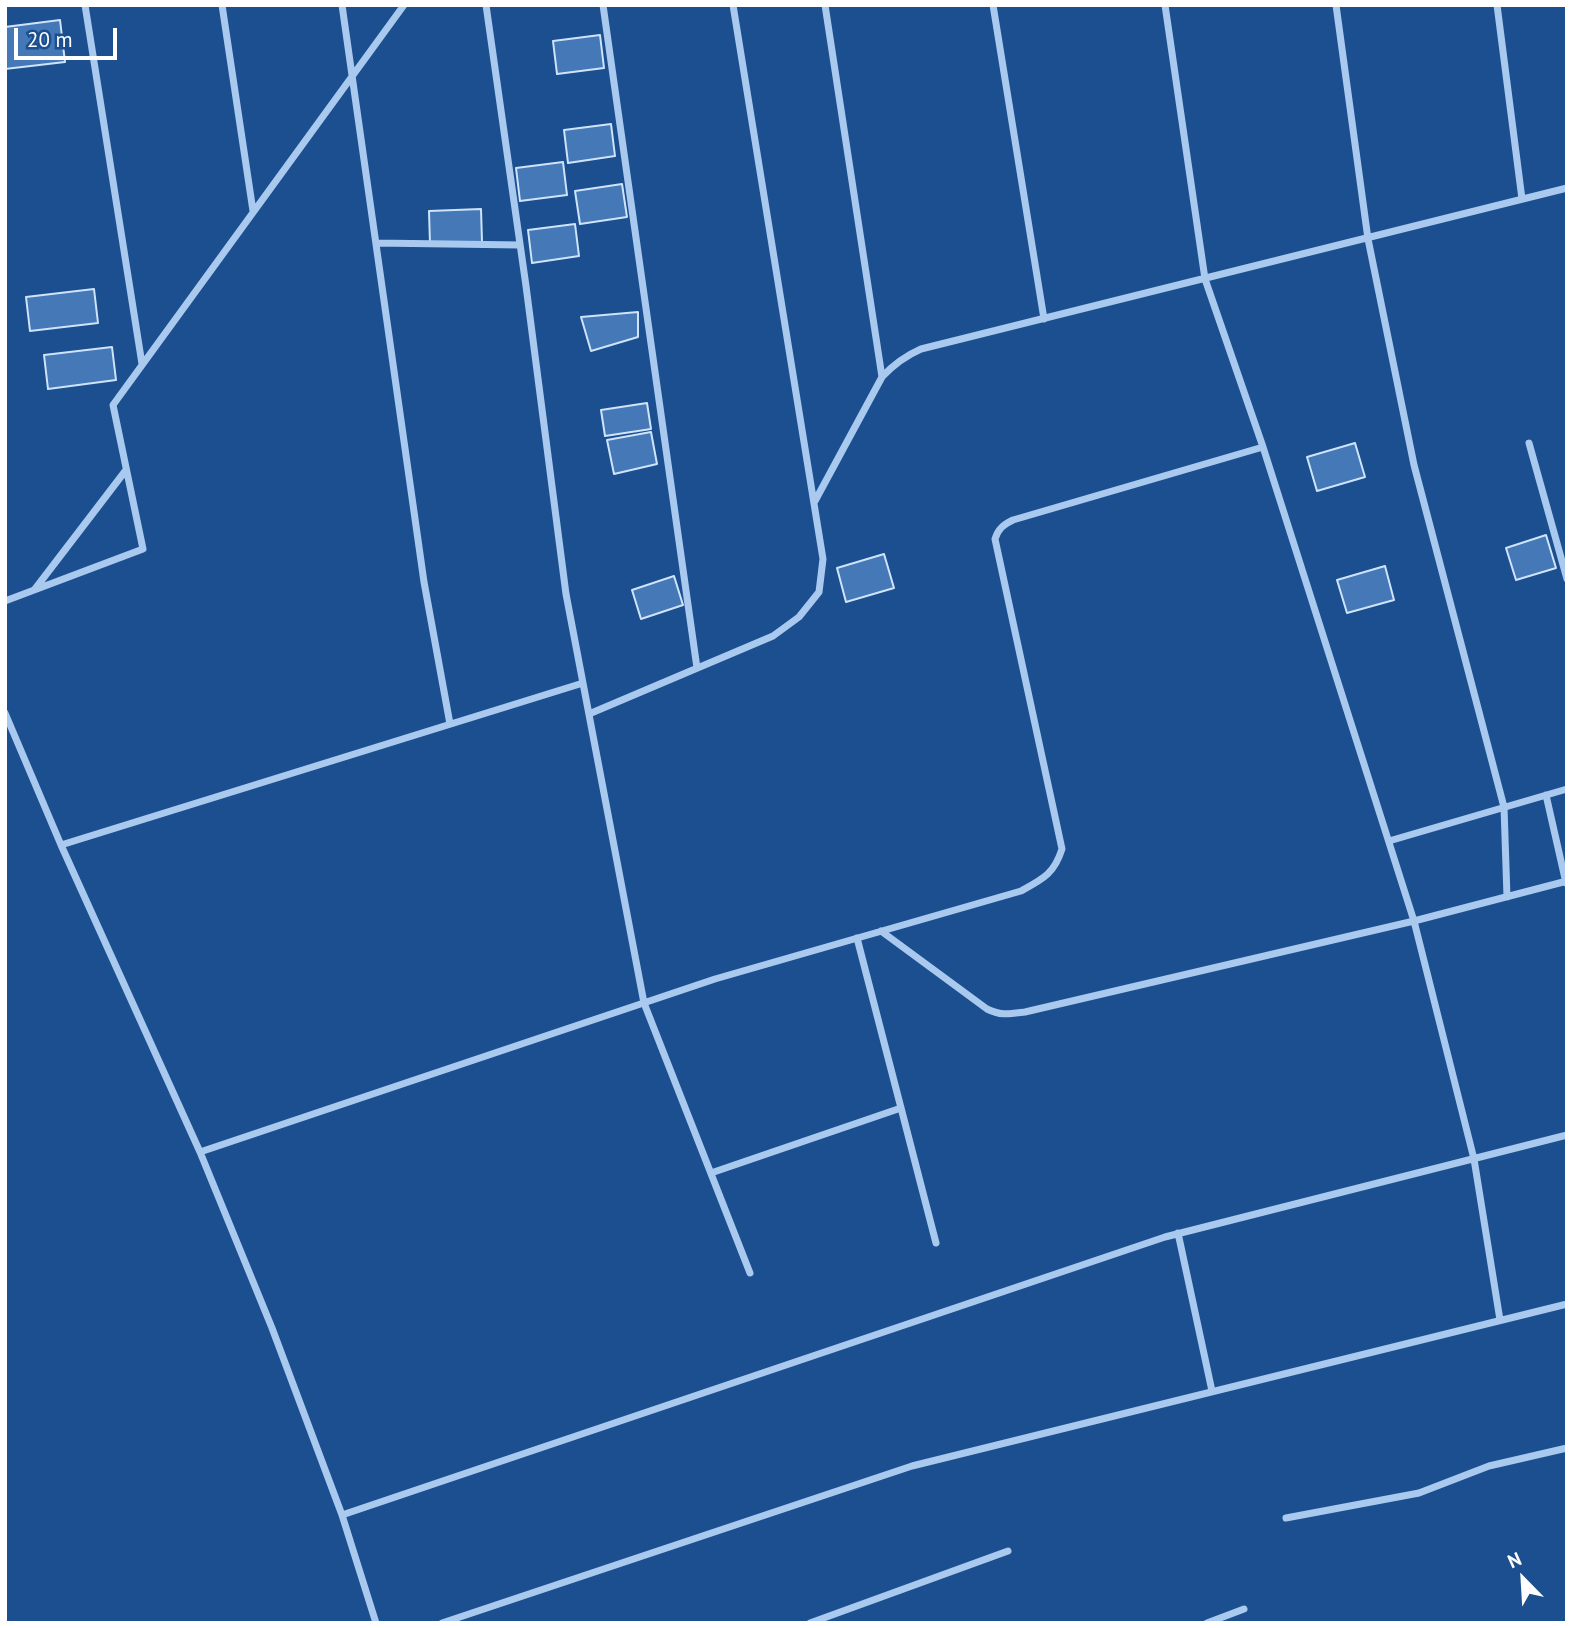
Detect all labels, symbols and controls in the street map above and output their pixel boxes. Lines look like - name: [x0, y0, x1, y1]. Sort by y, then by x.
- scale bar: [18, 14, 121, 58]
- text: 20 m: [27, 26, 73, 53]
- north arrow: [1488, 1544, 1558, 1614]
- text: N: [1504, 1546, 1525, 1573]

